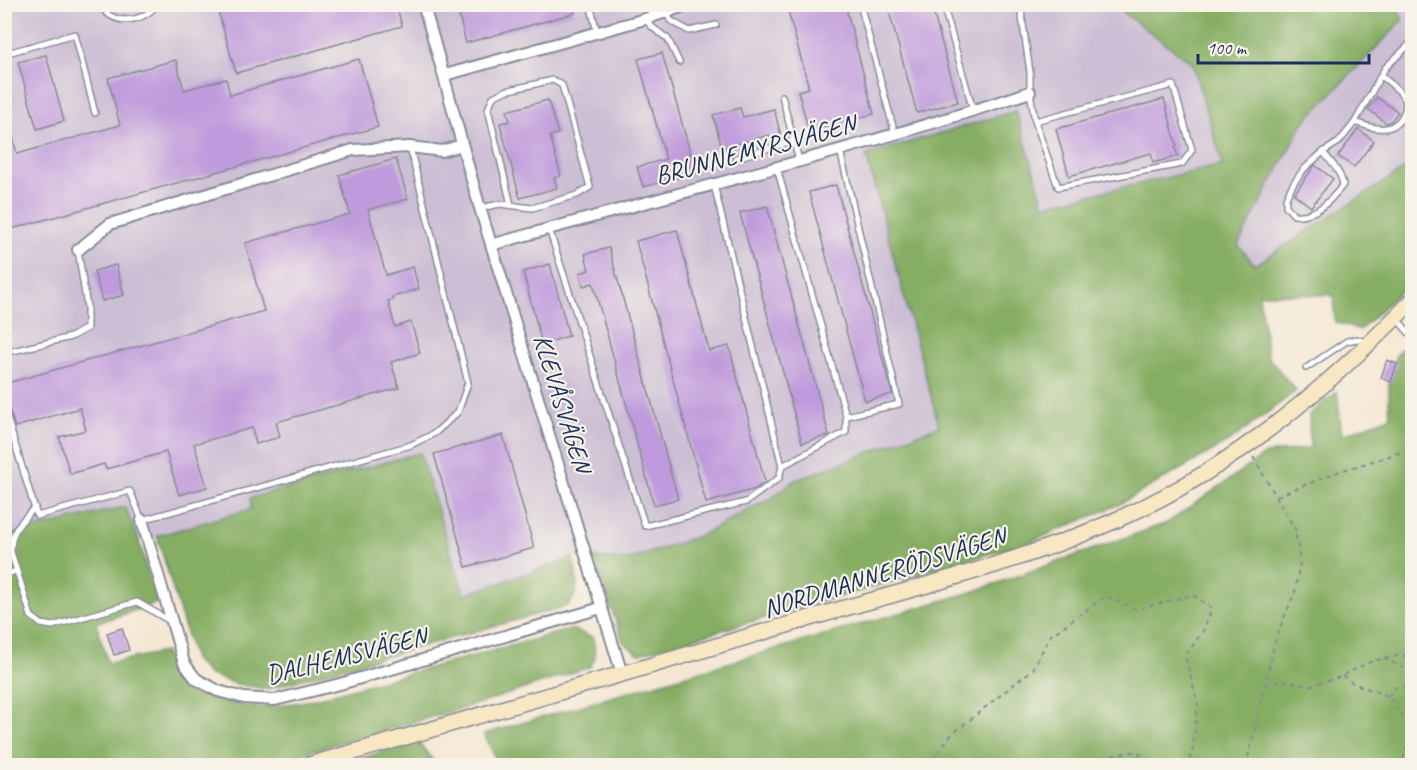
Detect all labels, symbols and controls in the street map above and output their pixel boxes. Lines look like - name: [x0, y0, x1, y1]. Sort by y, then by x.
- scale bar: [1198, 27, 1369, 65]
- text: 100 m: [1207, 37, 1248, 59]
- street label: BRUNNEMYRSVÄGEN: [651, 106, 863, 192]
- street label: KLEVÅSVÄGEN: [526, 330, 600, 480]
- street label: NORDMANNERÖDSVÄGEN: [759, 519, 1013, 625]
- street label: DALHEMSVÄGEN: [263, 619, 434, 691]

